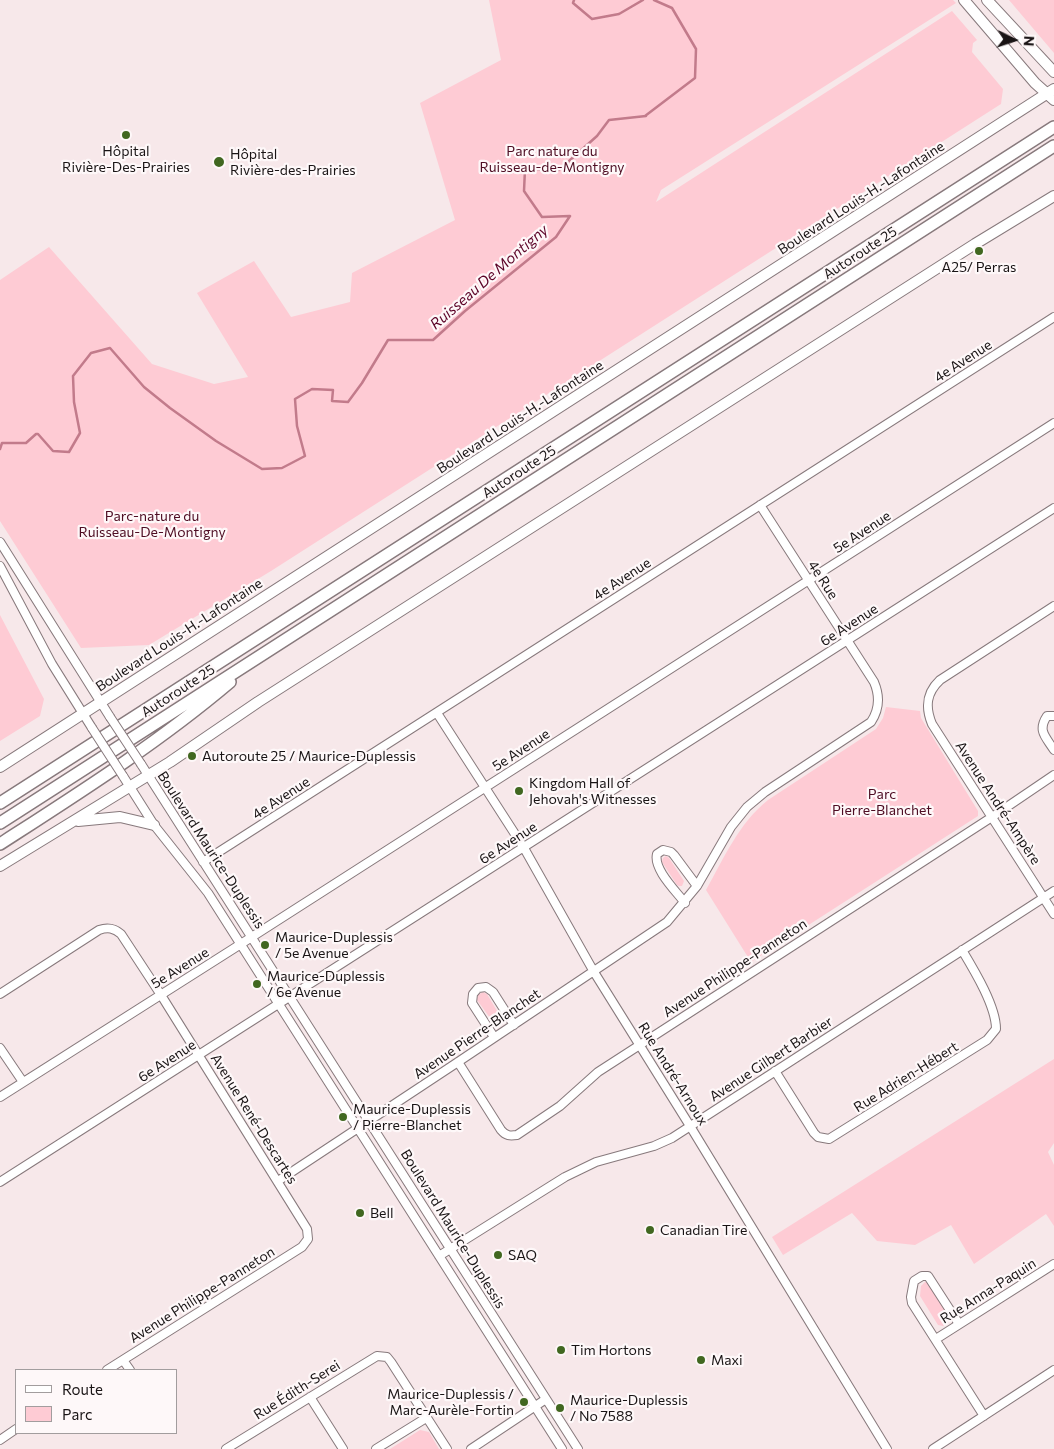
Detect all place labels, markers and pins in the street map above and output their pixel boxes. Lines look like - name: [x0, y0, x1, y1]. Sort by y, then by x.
- marker: Hôpital Rivière-Des-Prairies: [120, 129, 132, 141]
- place label: Hôpital Rivière-Des-Prairies: [62, 143, 190, 176]
- place label: Hôpital Rivière-des-Prairies: [230, 146, 356, 178]
- marker: Hôpital Rivière-des-Prairies: [212, 155, 226, 169]
- marker: A25/ Perras: [973, 245, 985, 257]
- place label: A25/ Perras: [942, 259, 1016, 275]
- place label: Autoroute 25 / Maurice-Duplessis: [202, 748, 416, 764]
- marker: Autoroute 25 / Maurice-Duplessis: [186, 750, 198, 762]
- place label: Kingdom Hall of Jehovah's Witnesses: [529, 775, 656, 808]
- marker: Kingdom Hall of Jehovah's Witnesses: [513, 785, 525, 797]
- place label: Maurice-Duplessis / 5e Avenue: [275, 929, 393, 962]
- marker: Maurice-Duplessis / 5e Avenue: [259, 939, 271, 951]
- place label: Maurice-Duplessis / 6e Avenue: [267, 968, 385, 1000]
- marker: Maurice-Duplessis / 6e Avenue: [251, 978, 263, 990]
- place label: Maurice-Duplessis / Pierre-Blanchet: [353, 1101, 471, 1134]
- marker: Maurice-Duplessis / Pierre-Blanchet: [337, 1111, 349, 1123]
- place label: Bell: [370, 1205, 394, 1221]
- marker: Bell: [354, 1207, 366, 1219]
- place label: Canadian Tire: [660, 1222, 747, 1238]
- marker: Canadian Tire: [644, 1224, 656, 1236]
- place label: SAQ: [508, 1247, 537, 1263]
- marker: SAQ: [492, 1249, 504, 1261]
- place label: Tim Hortons: [571, 1342, 651, 1358]
- marker: Tim Hortons: [555, 1344, 567, 1356]
- place label: Maxi: [711, 1352, 743, 1368]
- marker: Maxi: [695, 1354, 707, 1366]
- place label: Maurice-Duplessis / Marc-Aurèle-Fortin: [387, 1386, 514, 1418]
- place label: Maurice-Duplessis / No 7588: [570, 1392, 688, 1424]
- marker: Maurice-Duplessis / Marc-Aurèle-Fortin: [518, 1396, 530, 1408]
- marker: Maurice-Duplessis / No 7588: [554, 1402, 566, 1414]

